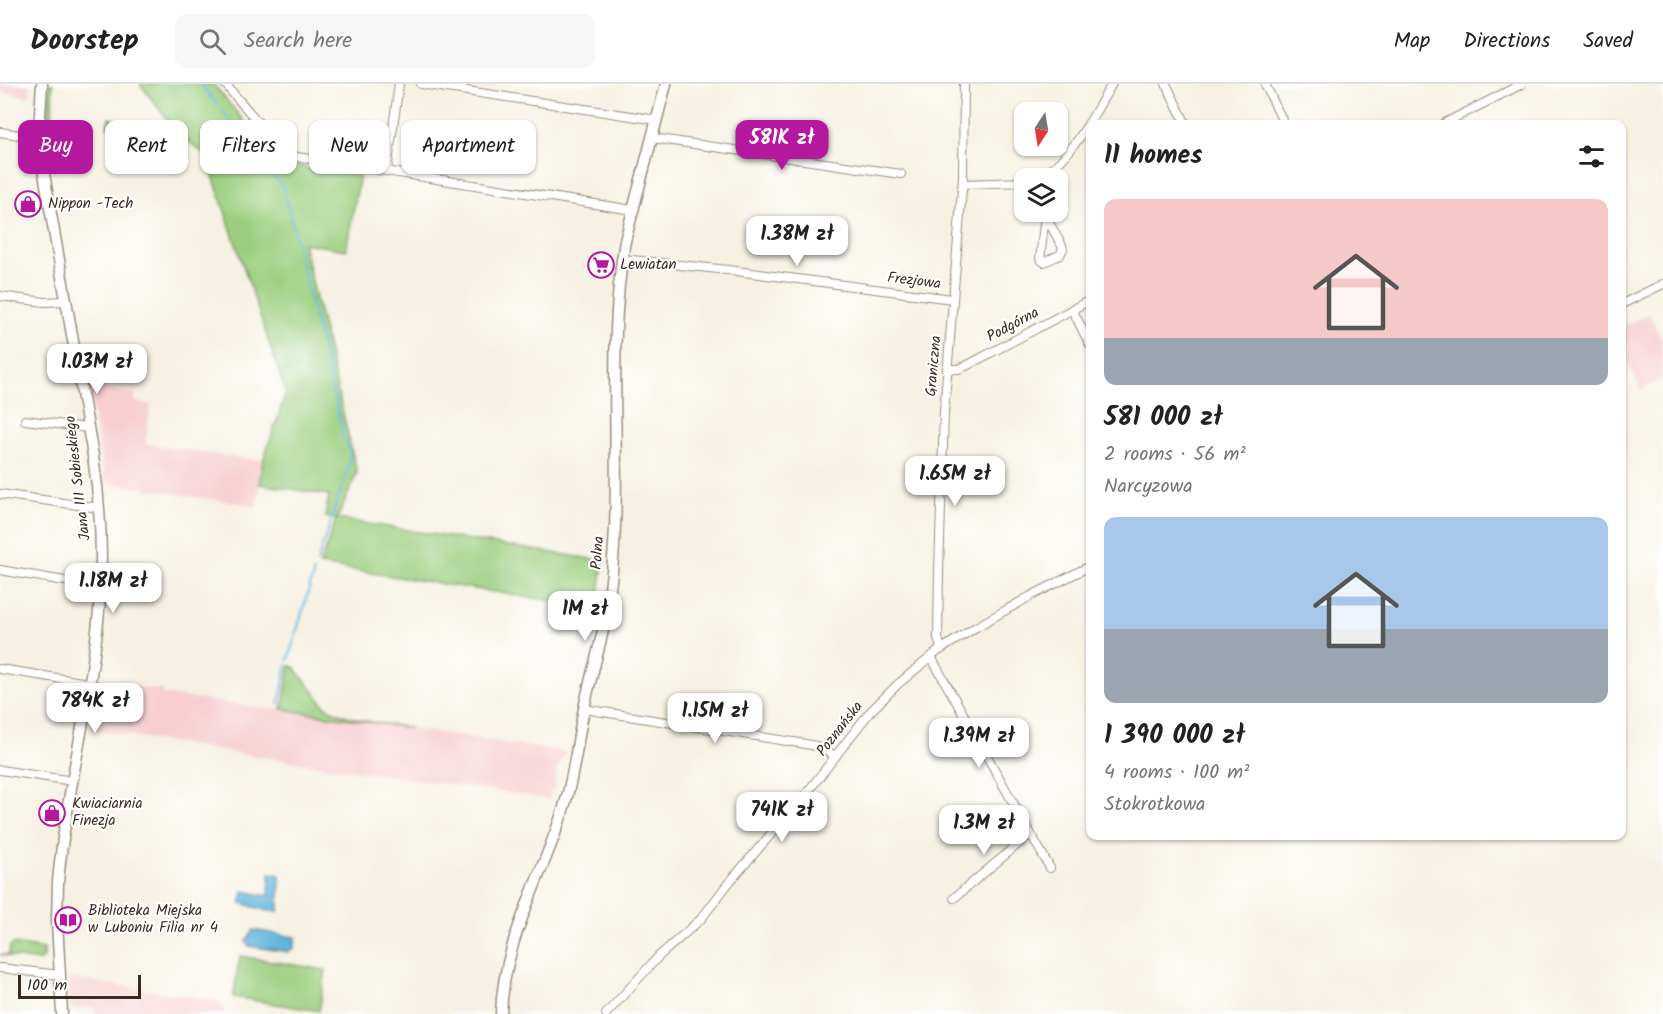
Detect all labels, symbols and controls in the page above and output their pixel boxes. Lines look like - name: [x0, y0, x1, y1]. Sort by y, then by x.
- search box: [175, 14, 595, 68]
- text: Doorstep: [30, 19, 139, 64]
- text: Search here: [244, 24, 352, 59]
- icon: search: [196, 25, 229, 58]
- text: Map: [1394, 25, 1430, 58]
- text: Directions: [1463, 25, 1550, 58]
- text: Saved: [1583, 25, 1633, 58]
- north arrow: [1014, 102, 1068, 156]
- map controls: [1014, 102, 1068, 222]
- chip: Buy: [18, 120, 93, 174]
- chip: Rent: [105, 120, 188, 174]
- chip: Filters: [200, 120, 297, 174]
- chip: New: [309, 120, 389, 174]
- chip: Apartment: [401, 120, 536, 174]
- pin: 581K zł: [727, 120, 837, 171]
- text: 581K zł: [750, 123, 814, 155]
- text: 11 homes: [1104, 135, 1202, 177]
- icon: filters: [1575, 140, 1608, 173]
- button: layers: [1014, 168, 1068, 222]
- shop icon: Nippon -Tech: [13, 189, 43, 219]
- place label: Nippon -Tech: [48, 192, 133, 216]
- pin: 1.38M zł: [735, 216, 859, 267]
- text: 1.38M zł: [760, 219, 834, 251]
- icon: home: [1302, 238, 1410, 346]
- supermarket icon: Lewiatan: [586, 250, 616, 280]
- place label: Lewiatan: [620, 253, 676, 277]
- street label: Frezjowa: [886, 266, 942, 296]
- street label: Podgórna: [982, 301, 1044, 349]
- street label: Graniczna: [919, 335, 949, 397]
- pin: 1.03M zł: [35, 344, 159, 395]
- text: 1.03M zł: [61, 347, 133, 379]
- text: 581 000 zł: [1104, 397, 1223, 439]
- street label: Jana III Sobieskiego: [58, 414, 98, 542]
- text: 2 rooms · 56 m²: [1104, 439, 1246, 471]
- pin: 1.65M zł: [893, 456, 1017, 507]
- text: 1.65M zł: [919, 459, 991, 491]
- text: Narcyzowa: [1104, 471, 1193, 503]
- street label: Polna: [585, 535, 611, 571]
- icon: home: [1302, 556, 1410, 664]
- pin: 1.18M zł: [51, 563, 175, 614]
- text: 1.18M zł: [79, 566, 147, 598]
- pin: 1M zł: [543, 591, 627, 642]
- text: 1M zł: [562, 594, 608, 626]
- pin: 784K zł: [40, 683, 150, 734]
- text: 784K zł: [60, 686, 130, 718]
- pin: 1.15M zł: [653, 693, 777, 744]
- text: 1.15M zł: [681, 696, 749, 728]
- street label: Poznańska: [811, 696, 869, 762]
- text: 1 390 000 zł: [1104, 715, 1245, 757]
- pin: 1.39M zł: [917, 718, 1041, 769]
- text: 1.39M zł: [943, 721, 1015, 753]
- text: 4 rooms · 100 m²: [1104, 757, 1249, 789]
- text: Stokrotkowa: [1104, 789, 1206, 821]
- place label: Kwiaciarnia Finezja: [72, 792, 142, 833]
- pin: 741K zł: [727, 792, 837, 843]
- text: 741K zł: [750, 795, 814, 827]
- shop icon: Kwiaciarnia Finezja: [37, 798, 67, 828]
- pin: 1.3M zł: [929, 805, 1039, 856]
- text: 1.3M zł: [953, 808, 1015, 840]
- place label: Biblioteka Miejska w Luboniu Filia nr 4: [88, 899, 218, 940]
- library icon: Biblioteka Miejska w Luboniu Filia nr 4: [53, 905, 83, 935]
- scale bar: [18, 972, 141, 1000]
- text: 100 m: [27, 973, 67, 998]

